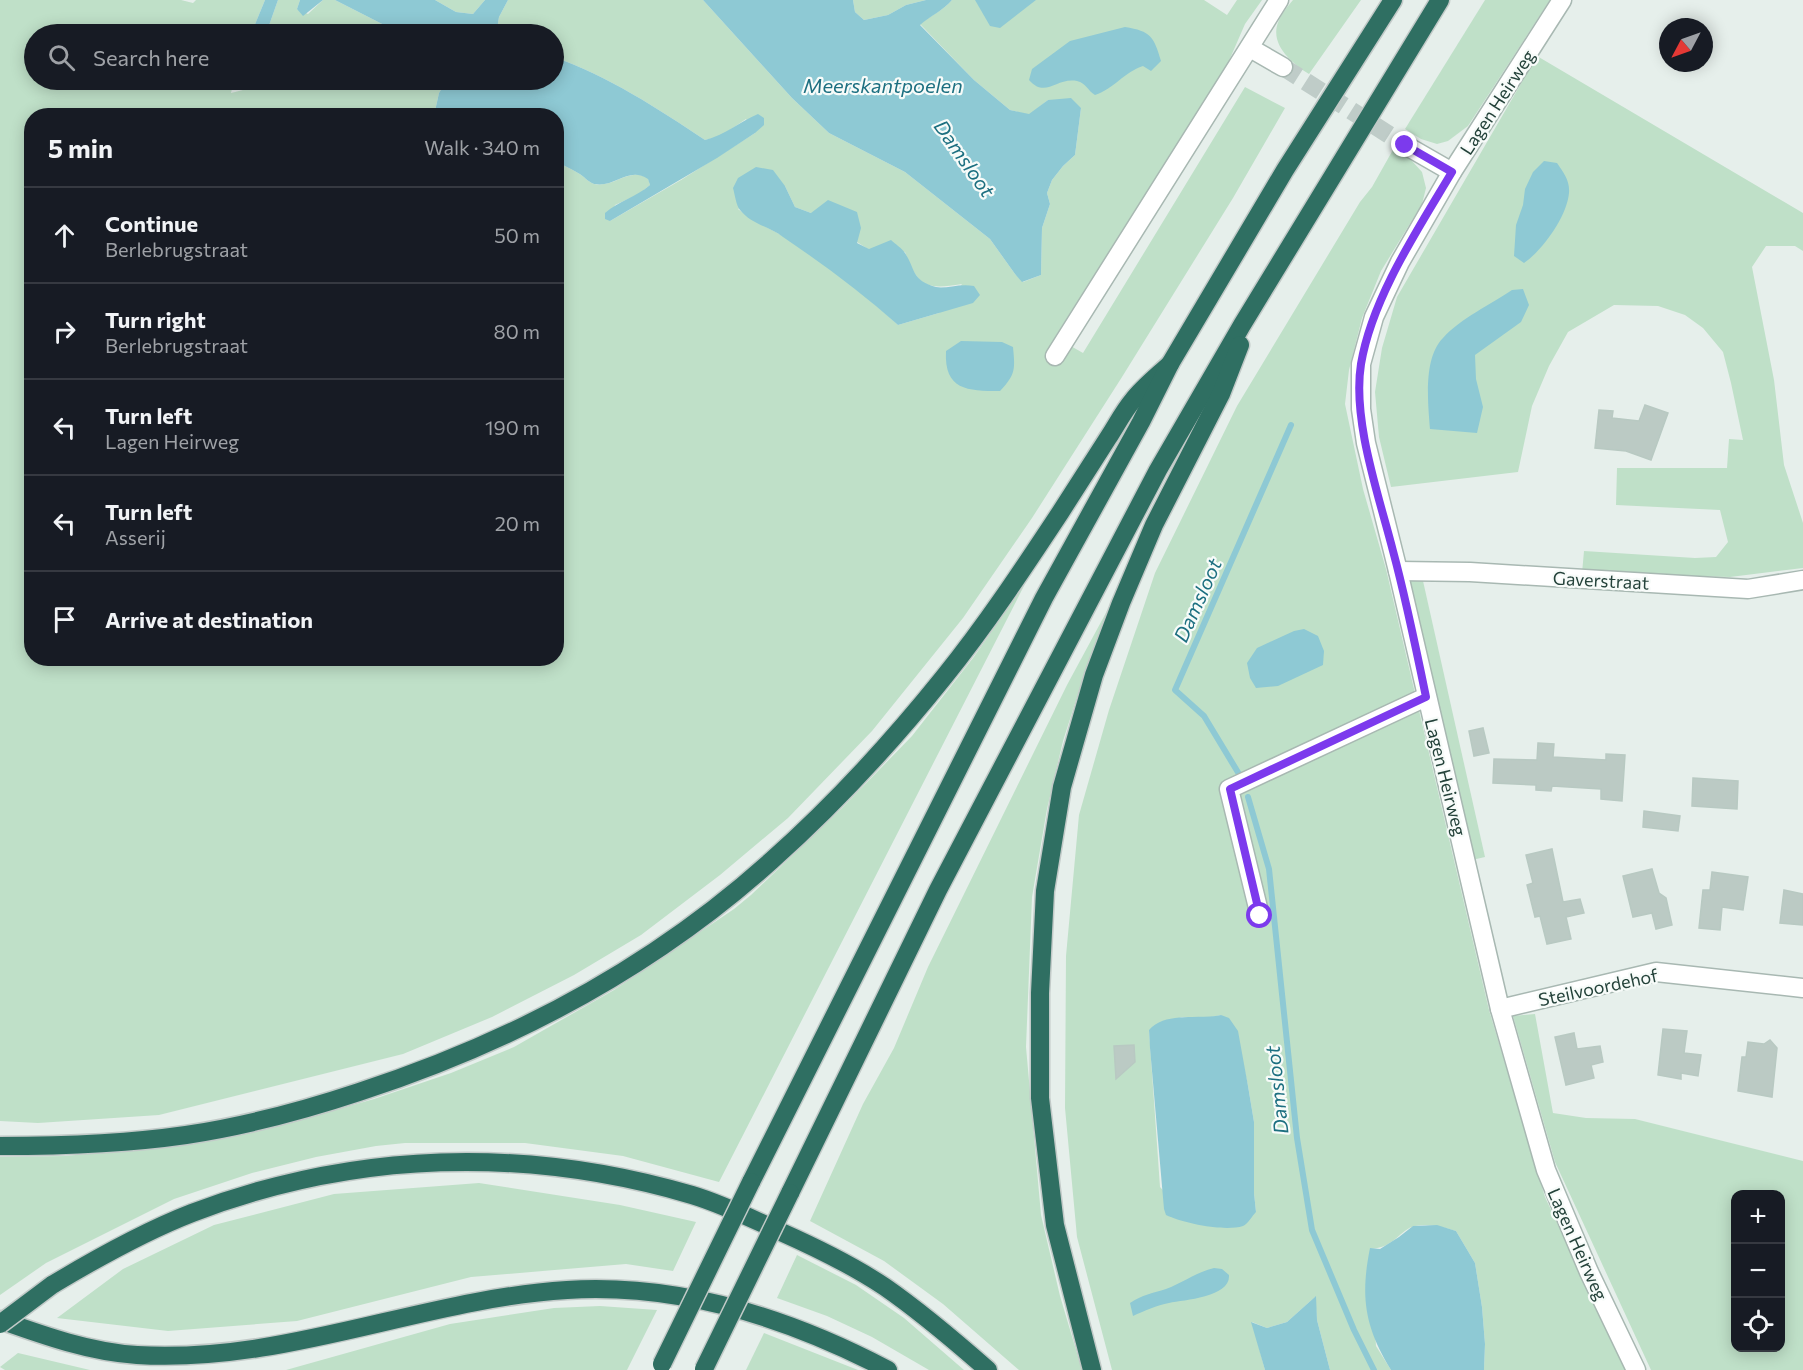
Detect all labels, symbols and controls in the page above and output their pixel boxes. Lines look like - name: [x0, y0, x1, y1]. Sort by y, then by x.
- north arrow: [1659, 18, 1713, 72]
- search box: [24, 24, 564, 90]
- icon: search: [45, 41, 78, 74]
- text: Search here: [93, 44, 209, 71]
- street label: Lagen Heirweg: [1455, 45, 1539, 159]
- water label: Meerskantpoelen: [803, 73, 963, 97]
- water label: Damsloot: [930, 115, 1001, 202]
- route end: [1391, 131, 1417, 157]
- text: 5 min: [48, 132, 113, 163]
- text: Walk · 340 m: [424, 135, 540, 159]
- text: Continue: [105, 210, 198, 237]
- icon: ahead: [48, 219, 81, 252]
- text: 50 m: [494, 223, 540, 247]
- text: Berlebrugstraat: [105, 237, 248, 261]
- text: Turn right: [105, 306, 206, 333]
- icon: right: [48, 315, 81, 348]
- text: 80 m: [494, 319, 540, 343]
- text: Berlebrugstraat: [105, 333, 248, 357]
- text: Turn left: [105, 402, 192, 429]
- icon: left: [48, 411, 81, 444]
- text: 190 m: [485, 415, 540, 439]
- text: Lagen Heirweg: [105, 429, 239, 453]
- text: Turn left: [105, 498, 192, 525]
- icon: left: [48, 507, 81, 540]
- text: 20 m: [495, 511, 540, 535]
- text: Asserij: [105, 525, 166, 549]
- water label: Damsloot: [1168, 554, 1226, 645]
- street label: Gaverstraat: [1552, 566, 1650, 594]
- icon: arrive: [48, 603, 81, 636]
- text: Arrive at destination: [105, 606, 313, 633]
- street label: Lagen Heirweg: [1421, 716, 1471, 838]
- route start: [1246, 902, 1272, 928]
- street label: Steilvoordehof: [1536, 963, 1661, 1010]
- water label: Damsloot: [1259, 1044, 1293, 1135]
- street label: Lagen Heirweg: [1543, 1184, 1613, 1304]
- map controls: [1731, 1190, 1785, 1352]
- button: +: [1731, 1190, 1785, 1244]
- button: −: [1731, 1244, 1785, 1298]
- button: locate: [1731, 1298, 1785, 1352]

